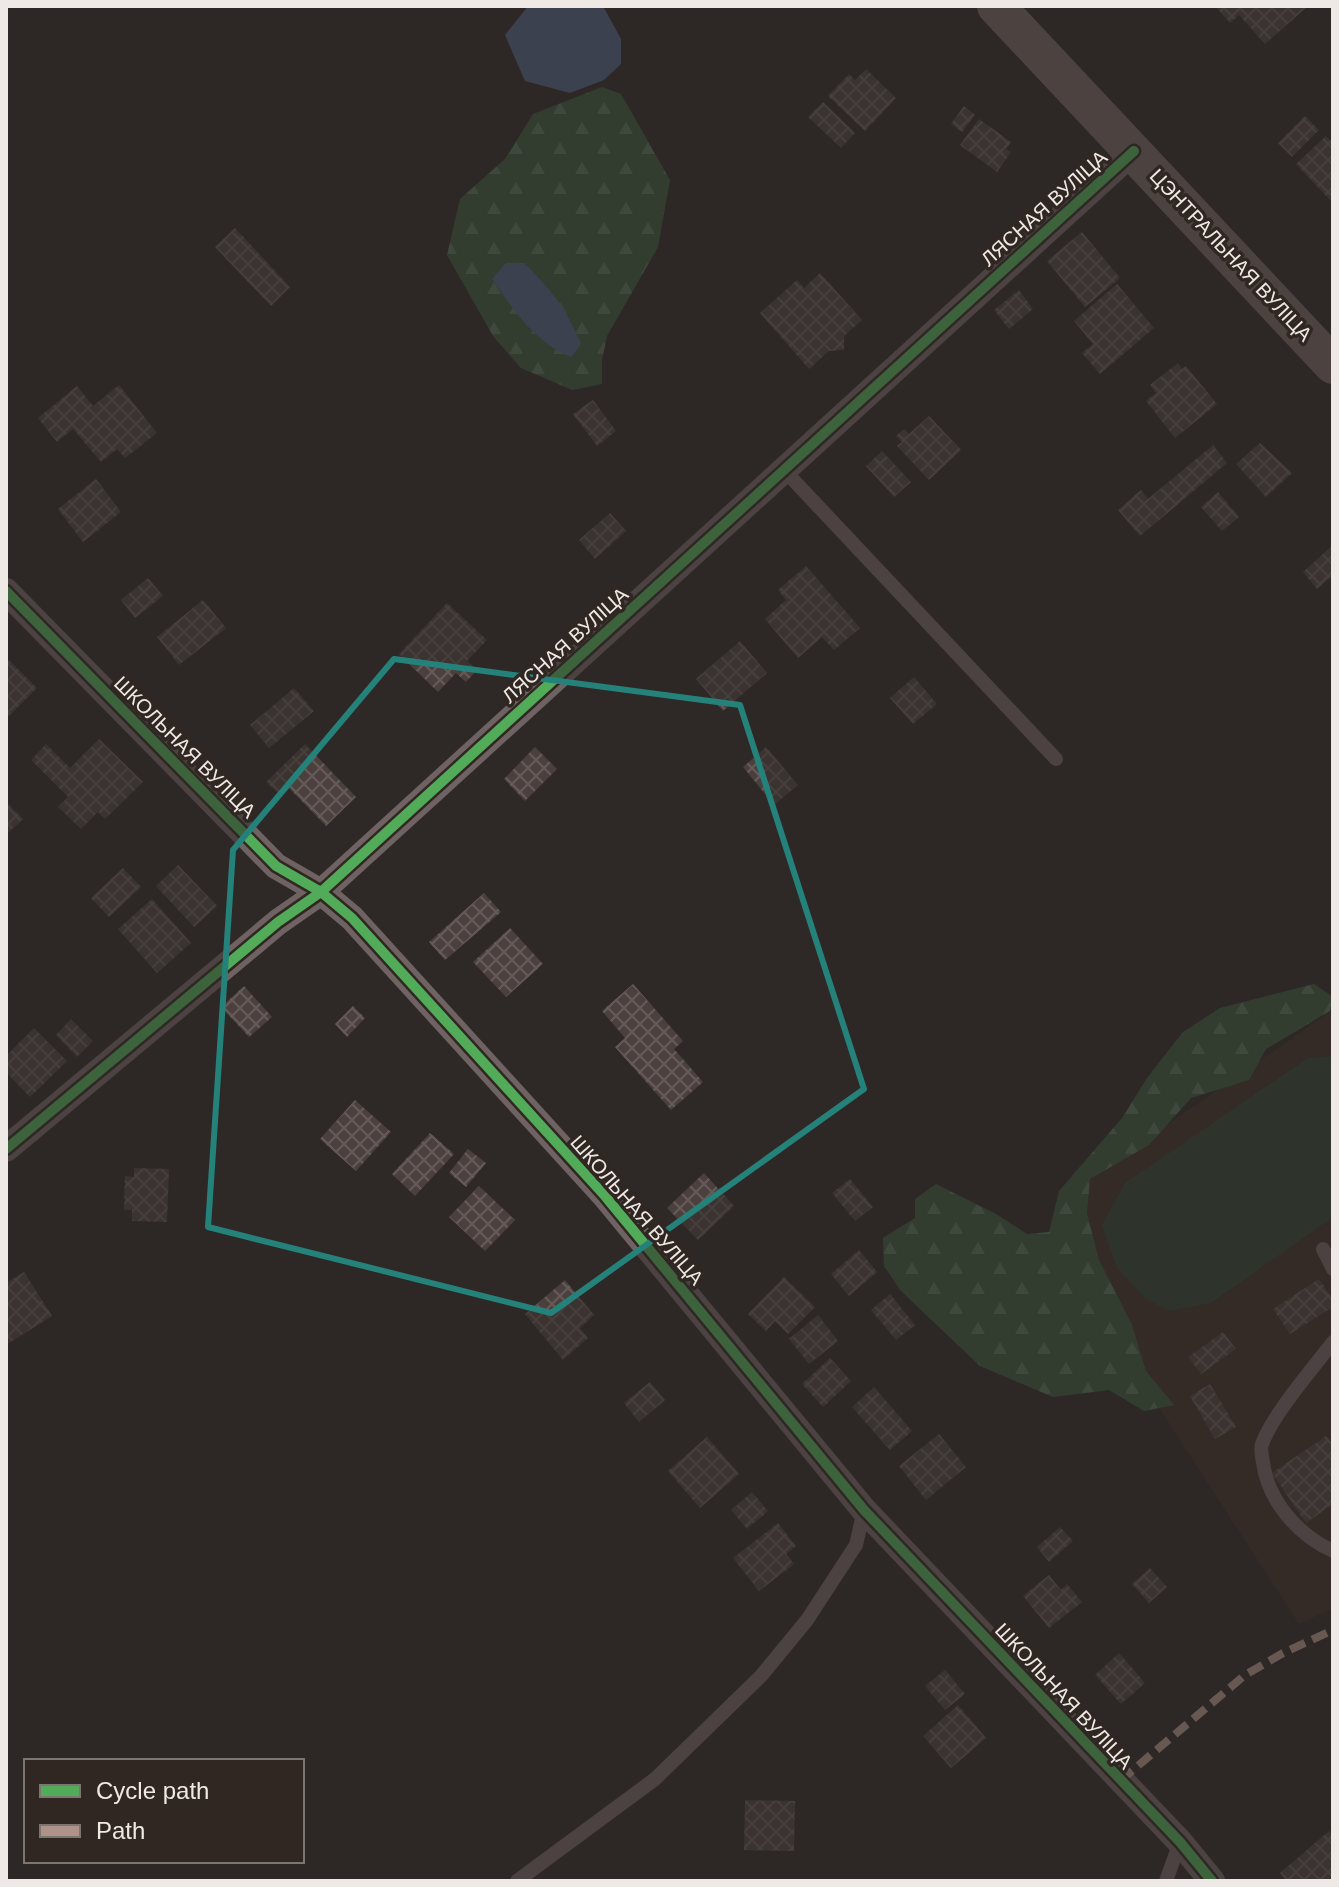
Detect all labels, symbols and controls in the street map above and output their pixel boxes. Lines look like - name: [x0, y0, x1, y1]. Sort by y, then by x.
- street label: ЛЯСНАЯ ВУЛІЦА: [977, 145, 1112, 270]
- street label: ЦЭНТРАЛЬНАЯ ВУЛІЦА: [1145, 164, 1317, 346]
- street label: ЛЯСНАЯ ВУЛІЦА: [498, 582, 633, 707]
- street label: ШКОЛЬНАЯ ВУЛІЦА: [110, 672, 261, 823]
- street label: ШКОЛЬНАЯ ВУЛІЦА: [566, 1131, 708, 1290]
- street label: ШКОЛЬНАЯ ВУЛІЦА: [991, 1619, 1138, 1774]
- legend: [24, 1759, 304, 1863]
- text: Cycle path: [96, 1777, 209, 1804]
- text: Path: [96, 1817, 145, 1844]

